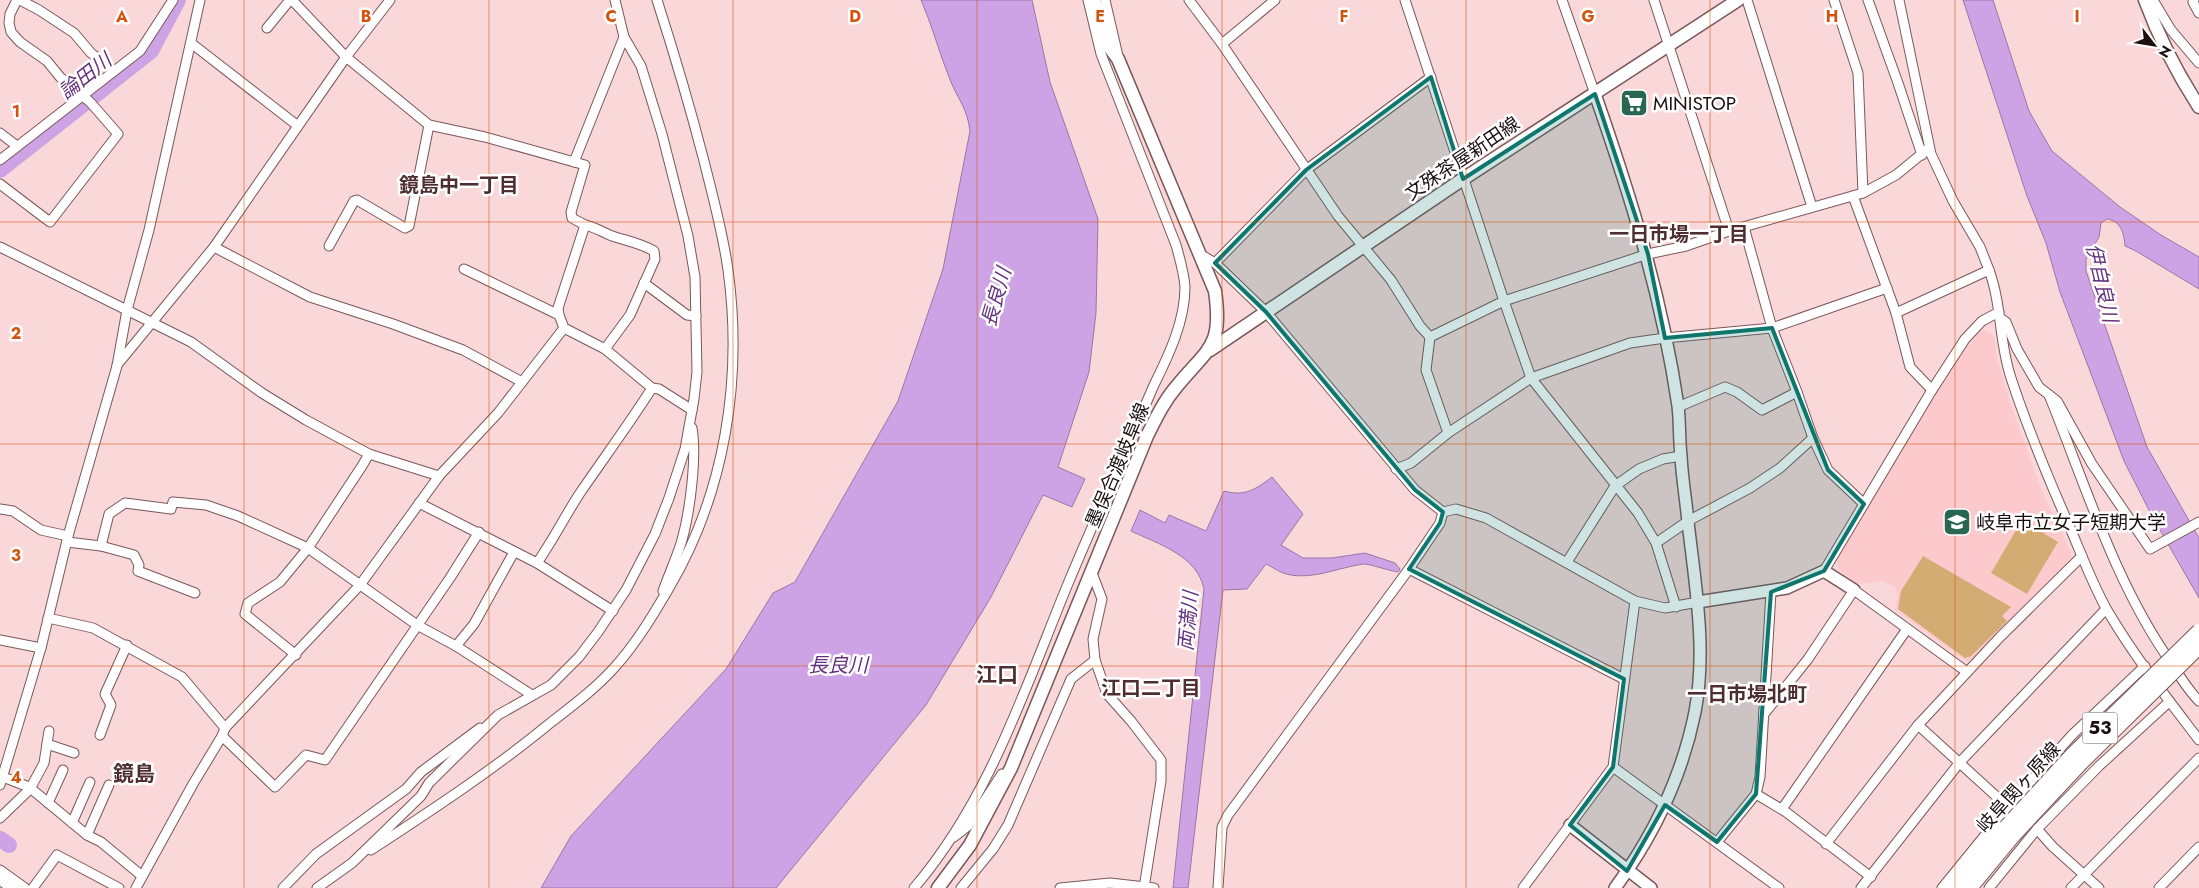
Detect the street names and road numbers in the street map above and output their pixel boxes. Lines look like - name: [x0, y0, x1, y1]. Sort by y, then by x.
- street label: 文殊茶屋新田線: [1400, 110, 1525, 207]
- street label: 墨俣合渡岐阜線: [1079, 399, 1156, 532]
- road number: 53: [2082, 712, 2118, 744]
- street label: 岐阜関ヶ原線: [1970, 736, 2067, 839]

